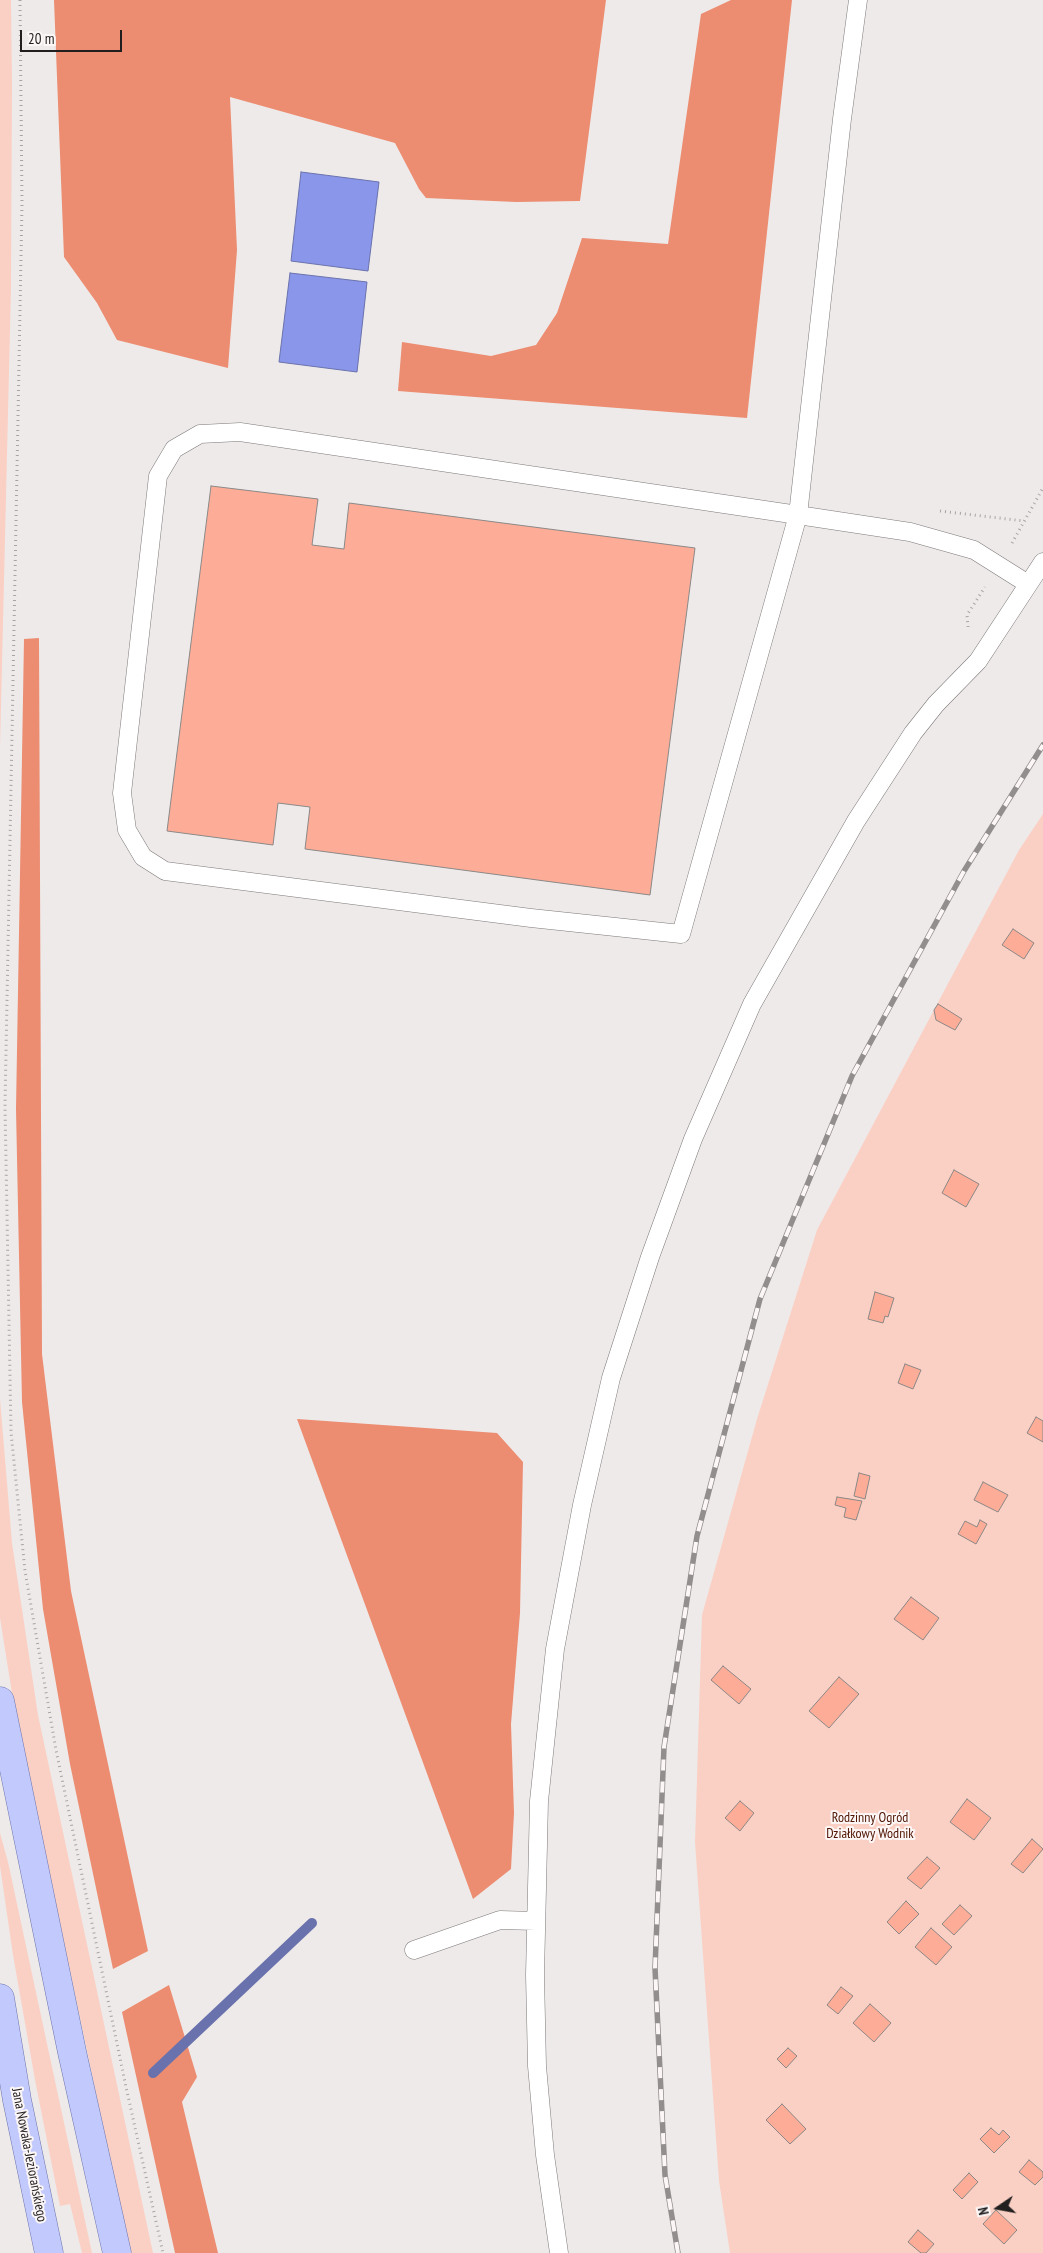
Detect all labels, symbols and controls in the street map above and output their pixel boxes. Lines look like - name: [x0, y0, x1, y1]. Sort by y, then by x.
- scale bar: [22, 20, 125, 52]
- text: 20 m: [28, 29, 54, 48]
- park label: Rodzinny Ogród Działkowy Wodnik: [826, 1810, 914, 1842]
- street label: Jana Nowaka-Jeziorańskiego: [8, 2087, 50, 2223]
- north arrow: [973, 2183, 1023, 2233]
- text: N: [974, 2206, 993, 2217]

